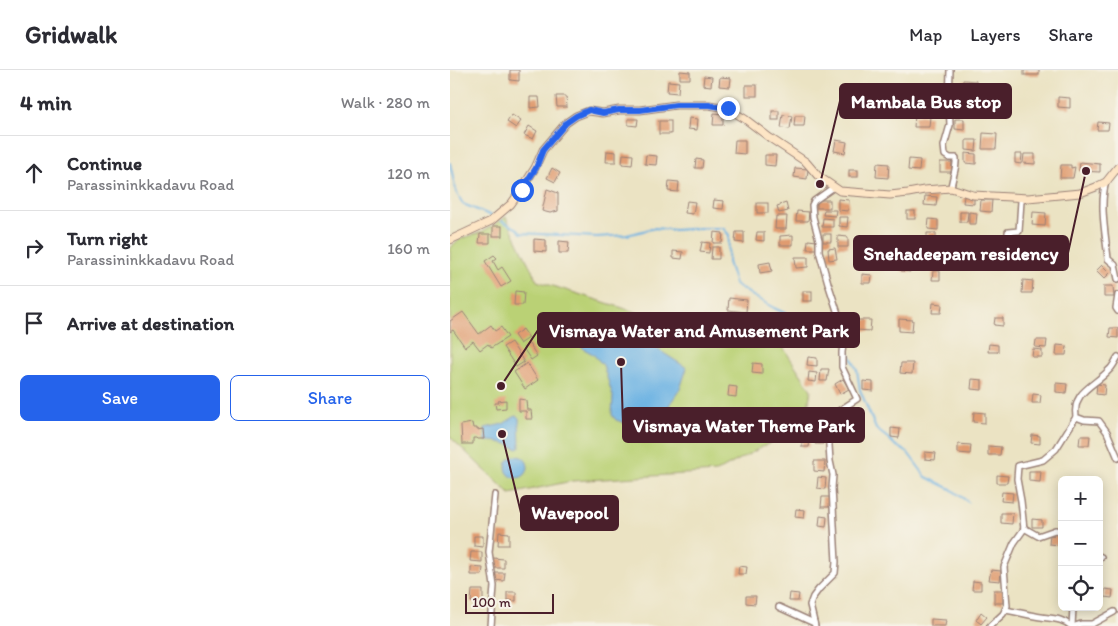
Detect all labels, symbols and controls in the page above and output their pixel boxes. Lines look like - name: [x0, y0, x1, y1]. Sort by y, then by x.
- text: Gridwalk: [25, 20, 117, 49]
- text: Map: [909, 24, 942, 46]
- text: Layers: [970, 24, 1020, 46]
- text: Share: [1048, 24, 1093, 46]
- callout: Mambala Bus stop: [840, 84, 1011, 118]
- text: 4 min: [20, 90, 72, 115]
- text: Mambala Bus stop: [851, 90, 1001, 113]
- text: Walk · 280 m: [341, 93, 430, 112]
- route end: [717, 97, 740, 120]
- text: Continue: [67, 152, 142, 175]
- icon: ahead: [20, 159, 48, 187]
- text: 120 m: [387, 164, 430, 183]
- text: Parassininkkadavu Road: [67, 175, 234, 194]
- route start: [511, 179, 534, 202]
- text: Turn right: [67, 227, 148, 250]
- icon: right: [20, 234, 48, 262]
- callout: Snehadeepam residency: [854, 236, 1068, 270]
- text: 160 m: [387, 239, 430, 258]
- text: Snehadeepam residency: [864, 242, 1059, 265]
- text: Parassininkkadavu Road: [67, 250, 234, 269]
- icon: arrive: [20, 309, 48, 337]
- text: Arrive at destination: [67, 312, 234, 335]
- callout: Vismaya Water and Amusement Park: [538, 313, 859, 347]
- text: Vismaya Water and Amusement Park: [549, 319, 849, 342]
- button: Save: [20, 375, 220, 421]
- button: Share: [230, 375, 430, 421]
- callout: Vismaya Water Theme Park: [623, 408, 864, 442]
- text: Vismaya Water Theme Park: [633, 414, 855, 437]
- map controls: [1058, 476, 1103, 611]
- button: +: [1058, 476, 1103, 521]
- callout: Wavepool: [521, 496, 618, 530]
- text: Wavepool: [531, 501, 609, 524]
- button: −: [1058, 521, 1103, 566]
- button: locate: [1058, 566, 1103, 611]
- scale bar: [465, 591, 554, 614]
- text: 100 m: [472, 594, 511, 611]

